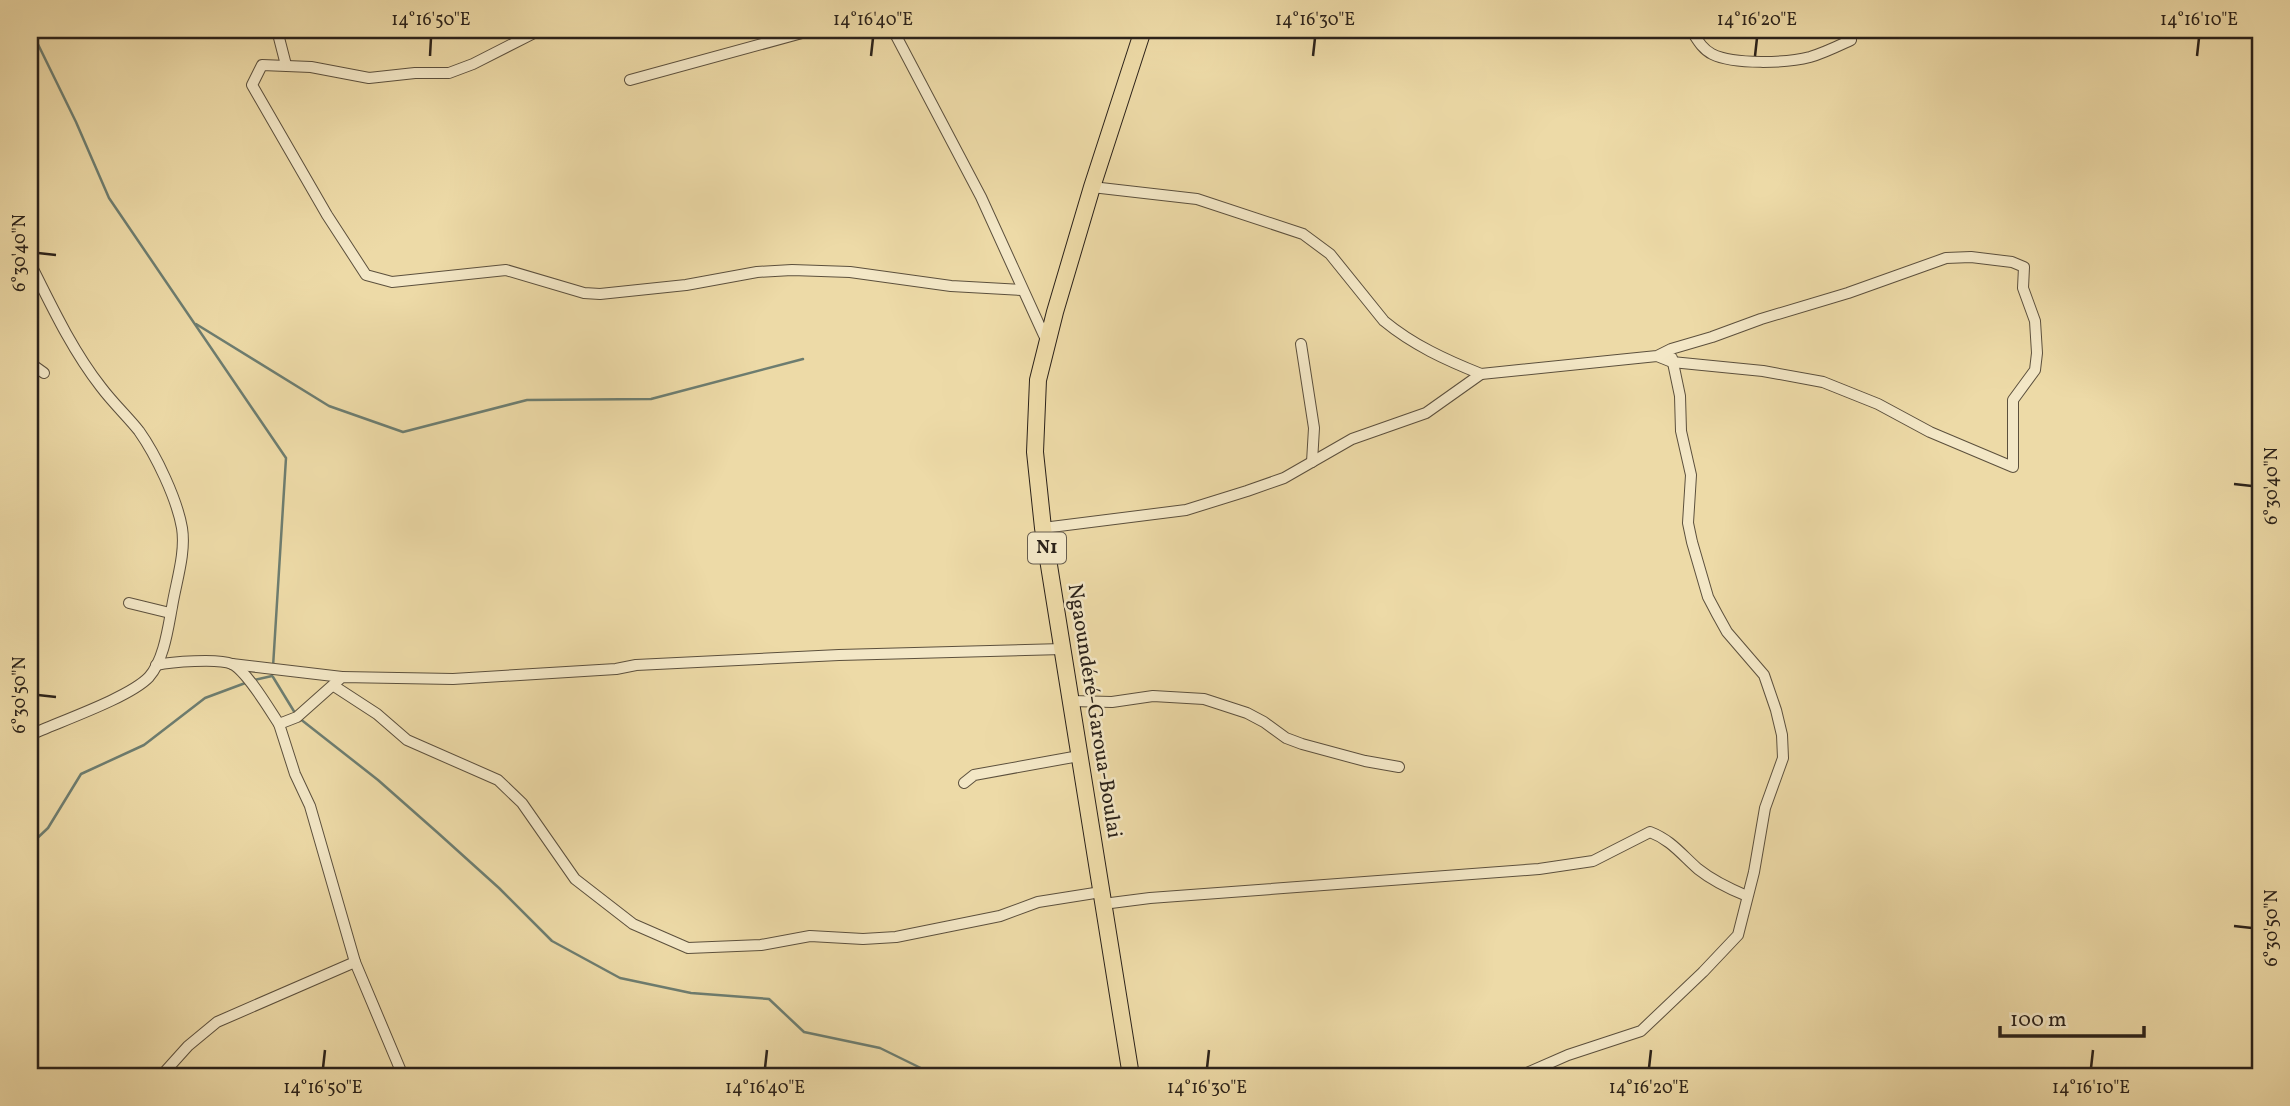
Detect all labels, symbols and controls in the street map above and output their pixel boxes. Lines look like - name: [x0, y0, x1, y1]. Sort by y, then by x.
- text: 14°16'50"E: [391, 8, 471, 33]
- text: 14°16'40"E: [833, 8, 913, 33]
- text: 14°16'30"E: [1275, 8, 1355, 33]
- text: 14°16'20"E: [1717, 8, 1797, 33]
- text: 14°16'10"E: [2160, 8, 2238, 33]
- text: 6°30'40"N: [8, 214, 33, 292]
- text: 6°30'40"N: [2260, 447, 2285, 525]
- road number: N1: [1028, 533, 1066, 564]
- street label: Ngaoundéré-Garoua-Boulai: [1060, 582, 1128, 840]
- text: 6°30'50"N: [8, 656, 33, 734]
- text: 6°30'50"N: [2260, 889, 2285, 967]
- scale bar: [2000, 994, 2143, 1038]
- text: 100 m: [2010, 1006, 2067, 1035]
- text: 14°16'50"E: [283, 1076, 363, 1101]
- text: 14°16'40"E: [725, 1076, 805, 1101]
- text: 14°16'30"E: [1167, 1076, 1247, 1101]
- text: 14°16'20"E: [1609, 1076, 1689, 1101]
- text: 14°16'10"E: [2052, 1076, 2130, 1101]

